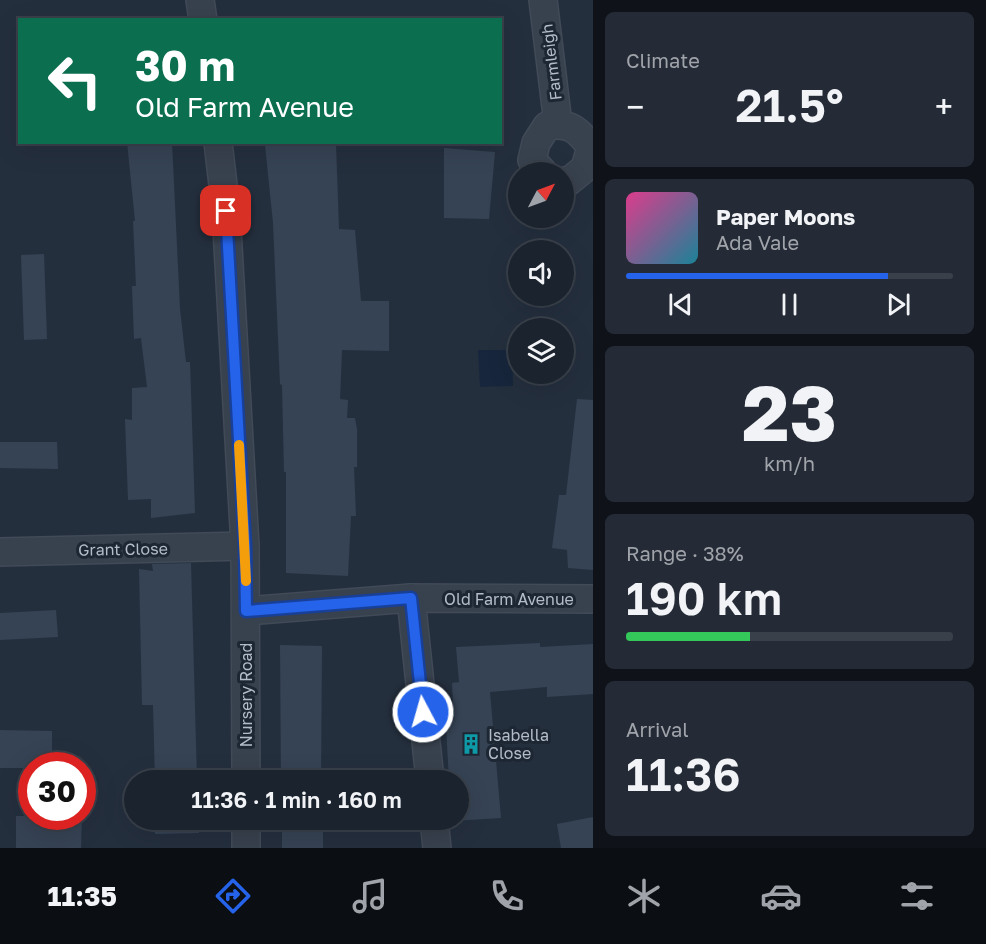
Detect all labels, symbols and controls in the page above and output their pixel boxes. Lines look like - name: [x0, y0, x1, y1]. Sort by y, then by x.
- street label: Farmleigh: [536, 23, 566, 101]
- text: 30 m: [135, 40, 235, 90]
- icon: left: [36, 42, 114, 120]
- text: Climate: [626, 48, 700, 72]
- text: 21.5°: [735, 78, 844, 132]
- text: −: [626, 87, 644, 126]
- text: +: [935, 87, 953, 126]
- text: Old Farm Avenue: [135, 91, 354, 123]
- north arrow: [508, 162, 574, 228]
- map controls: [508, 162, 574, 384]
- pin: [200, 185, 251, 236]
- icon: arrive: [209, 194, 242, 227]
- text: Paper Moons: [716, 203, 855, 230]
- text: Ada Vale: [716, 230, 799, 254]
- button: sound: [508, 240, 574, 306]
- icon: previous: [664, 288, 697, 321]
- icon: pause: [773, 288, 806, 321]
- icon: next: [882, 288, 915, 321]
- button: layers: [508, 318, 574, 384]
- text: 23: [742, 365, 837, 458]
- text: km/h: [764, 451, 815, 475]
- street label: Grant Close: [78, 538, 168, 560]
- text: Range · 38%: [626, 541, 744, 565]
- text: 190 km: [626, 571, 782, 625]
- street label: Old Farm Avenue: [444, 589, 574, 609]
- street label: Nursery Road: [236, 643, 256, 747]
- position arrow: [391, 680, 455, 744]
- text: Arrival: [626, 717, 689, 741]
- place label: Isabella Close: [488, 725, 549, 763]
- building icon: Isabella Close: [459, 732, 483, 756]
- text: 11:36: [626, 747, 741, 801]
- speed limit sign: 30: [18, 752, 96, 830]
- text: 11:36 · 1 min · 160 m: [191, 786, 402, 813]
- icon: directions: [212, 875, 254, 917]
- icon: music: [349, 875, 391, 917]
- icon: phone: [486, 875, 528, 917]
- icon: climate: [623, 875, 665, 917]
- icon: car: [760, 875, 802, 917]
- icon: filters: [896, 875, 938, 917]
- text: 11:35: [47, 880, 117, 912]

